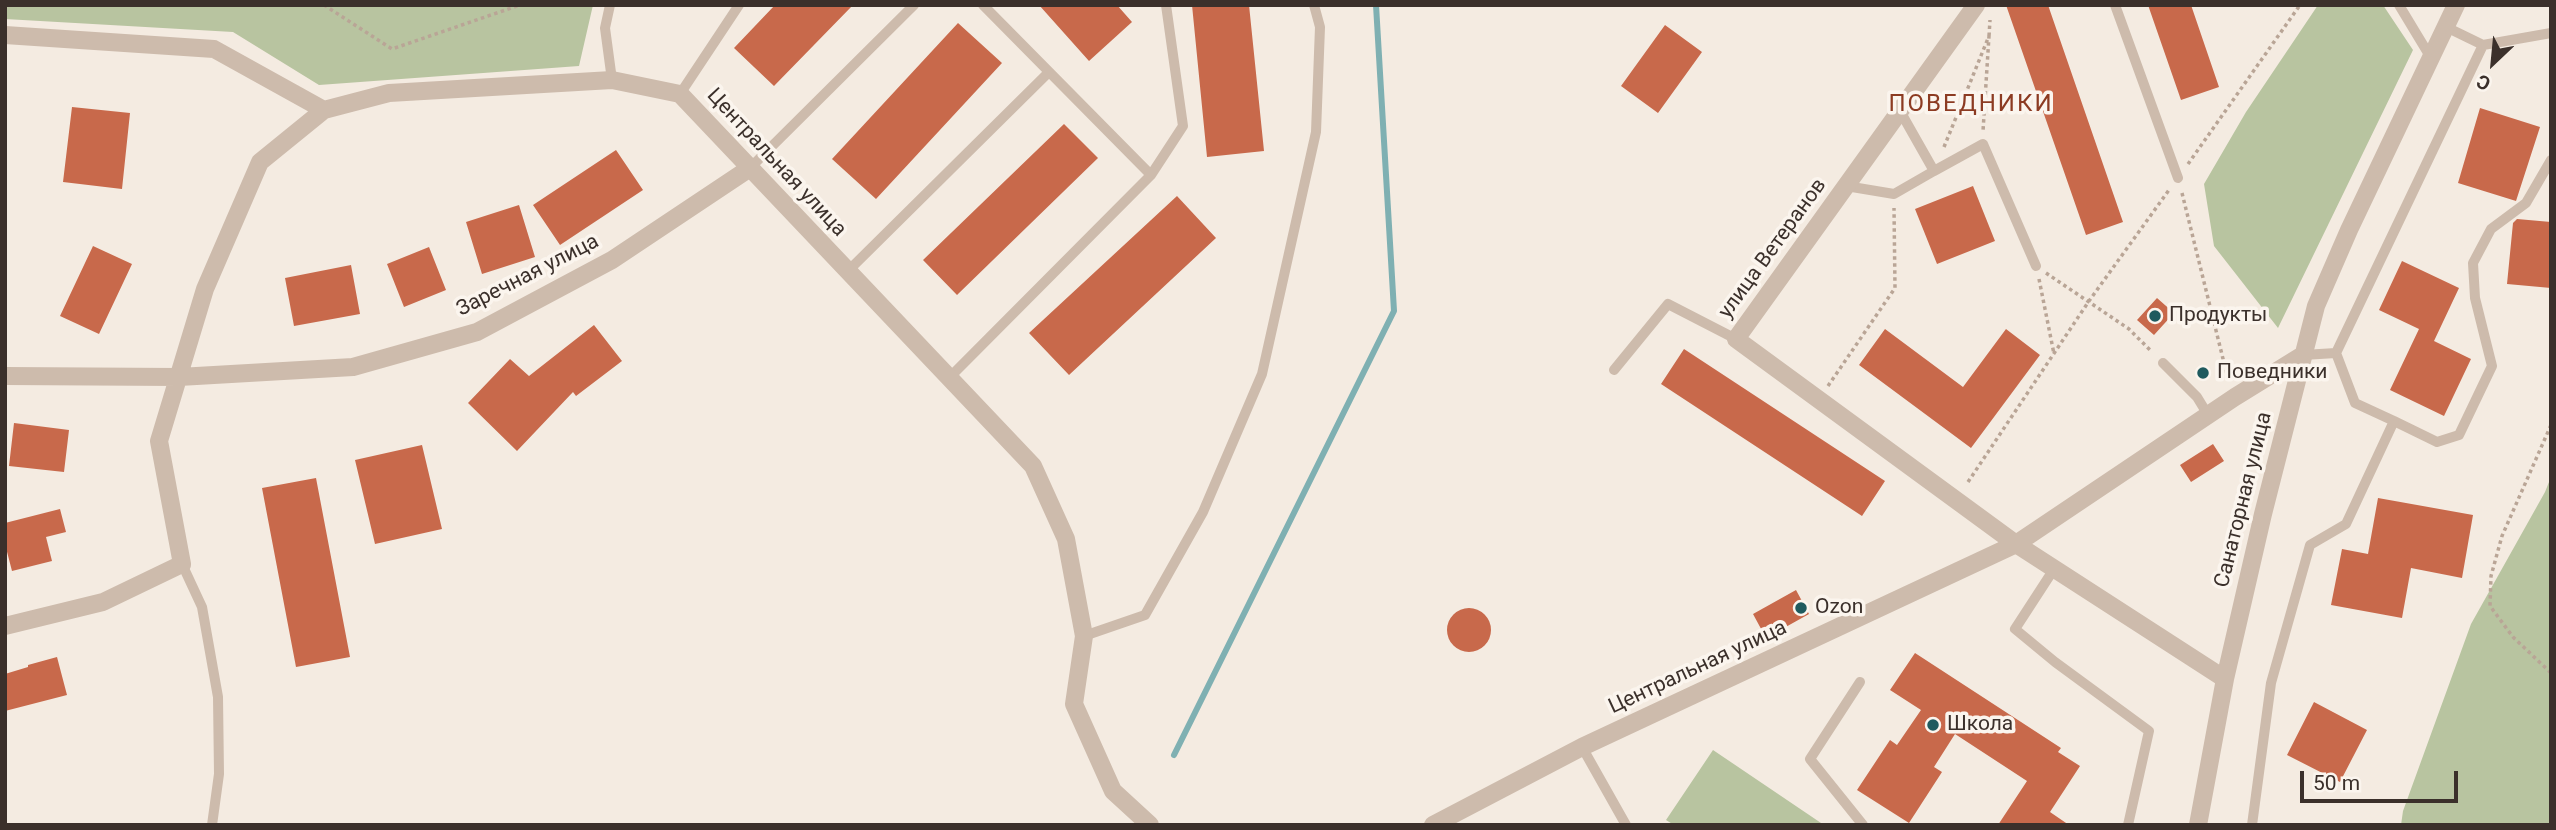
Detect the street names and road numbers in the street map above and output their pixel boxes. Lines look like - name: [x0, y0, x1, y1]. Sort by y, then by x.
- street label: Центральная улица: [701, 84, 851, 242]
- street label: улица Ветеранов: [1714, 174, 1832, 324]
- street label: Заречная улица: [453, 229, 603, 323]
- street label: Санаторная улица: [2210, 410, 2278, 590]
- street label: Центральная улица: [1605, 616, 1791, 720]

